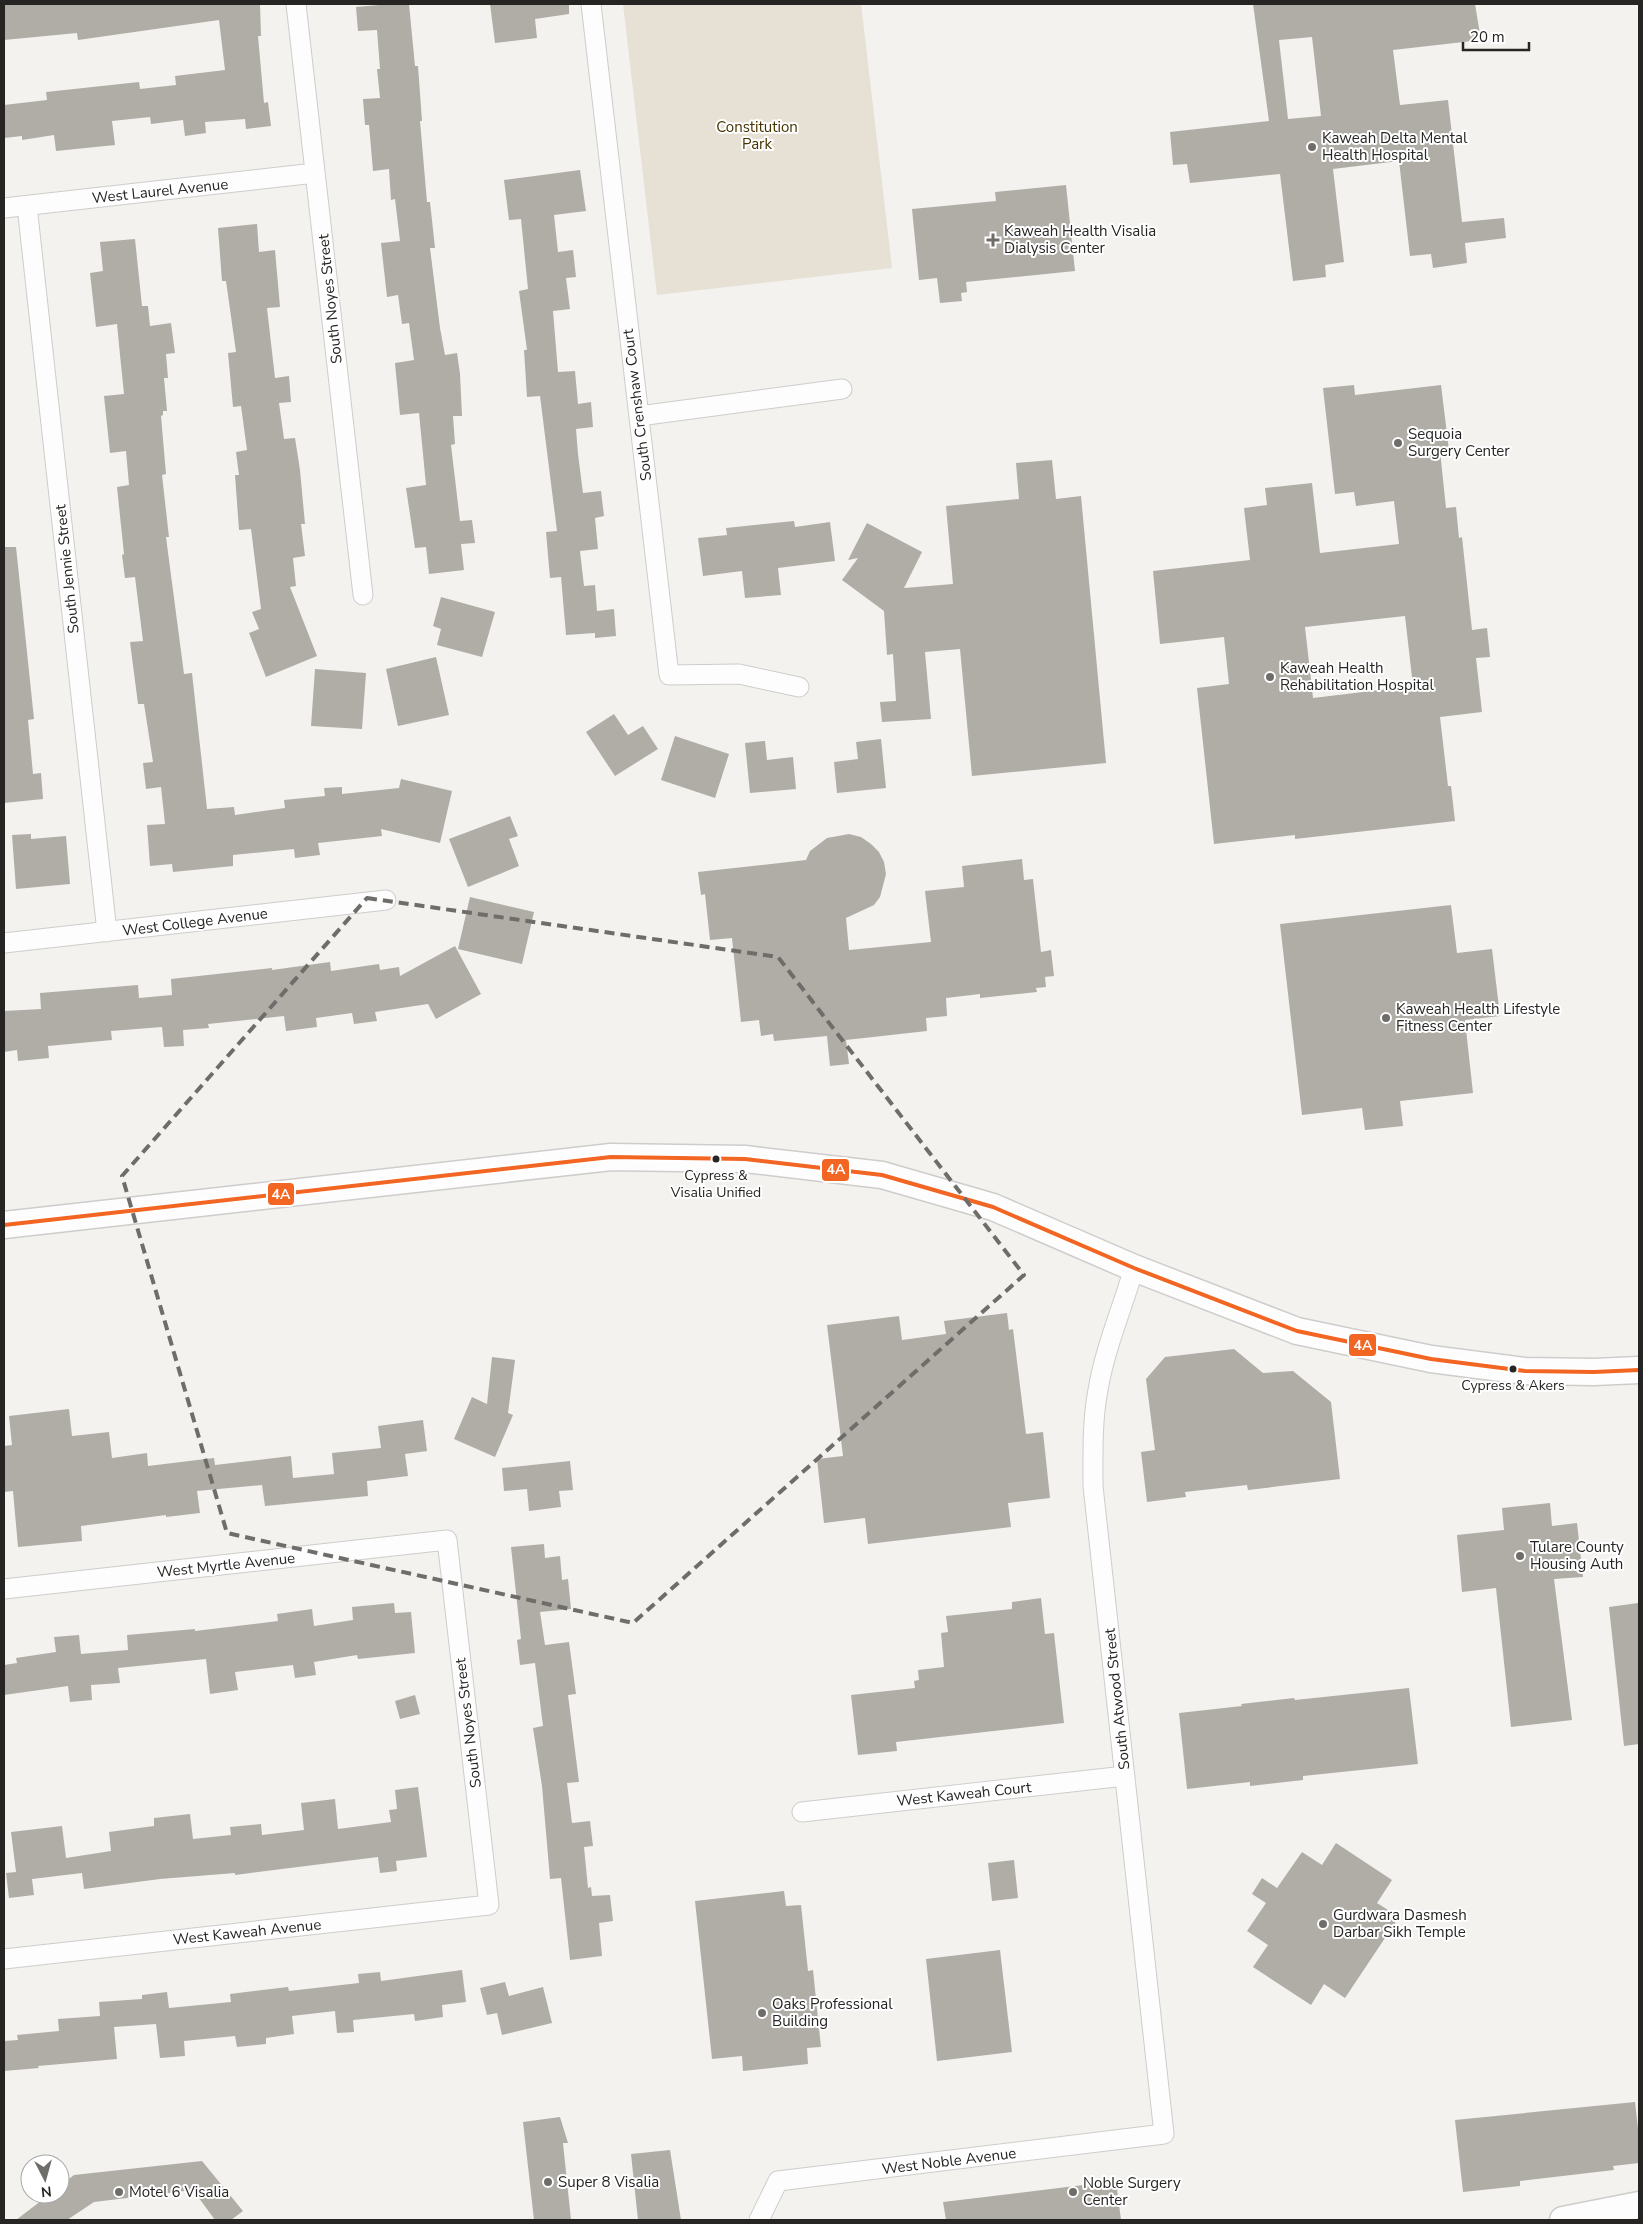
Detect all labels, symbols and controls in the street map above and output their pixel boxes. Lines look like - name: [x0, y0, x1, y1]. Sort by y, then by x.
- scale bar: [1463, 20, 1529, 52]
- text: 20 m: [1470, 27, 1505, 47]
- park label: Constitution Park: [716, 117, 798, 154]
- place label: Kaweah Delta Mental Health Hospital: [1322, 128, 1468, 165]
- marker: Kaweah Delta Mental Health Hospital: [1306, 141, 1318, 153]
- street label: West Laurel Avenue: [91, 174, 229, 208]
- place label: Kaweah Health Visalia Dialysis Center: [1004, 221, 1156, 258]
- street label: South Noyes Street: [313, 232, 347, 365]
- marker: Kaweah Health Visalia Dialysis Center: [986, 233, 1000, 247]
- street label: South Crenshaw Court: [618, 327, 656, 482]
- place label: Sequoia Surgery Center: [1408, 424, 1510, 461]
- marker: Sequoia Surgery Center: [1392, 437, 1404, 449]
- street label: South Jennie Street: [50, 503, 84, 635]
- place label: Kaweah Health Rehabilitation Hospital: [1280, 658, 1434, 695]
- marker: Kaweah Health Rehabilitation Hospital: [1264, 671, 1276, 683]
- street label: West College Avenue: [121, 903, 269, 941]
- place label: Kaweah Health Lifestyle Fitness Center: [1396, 999, 1560, 1036]
- marker: Kaweah Health Lifestyle Fitness Center: [1380, 1012, 1392, 1024]
- marker: Cypress & Visalia Unified: [711, 1154, 721, 1164]
- line badge: 4A: [821, 1158, 850, 1182]
- text: 4A: [827, 1160, 846, 1179]
- place label: Cypress & Visalia Unified: [670, 1166, 761, 1202]
- line badge: 4A: [267, 1182, 295, 1206]
- text: 4A: [272, 1185, 291, 1204]
- line badge: 4A: [1348, 1333, 1377, 1357]
- text: 4A: [1354, 1336, 1373, 1355]
- marker: Cypress & Akers: [1508, 1364, 1518, 1374]
- place label: Cypress & Akers: [1461, 1376, 1565, 1395]
- place label: Tulare County Housing Auth: [1530, 1537, 1624, 1574]
- street label: West Myrtle Avenue: [156, 1548, 296, 1582]
- marker: Tulare County Housing Auth: [1514, 1550, 1526, 1562]
- street label: South Atwood Street: [1100, 1626, 1134, 1771]
- street label: South Noyes Street: [450, 1656, 486, 1789]
- street label: West Kaweah Court: [896, 1777, 1033, 1811]
- place label: Gurdwara Dasmesh Darbar Sikh Temple: [1333, 1905, 1467, 1942]
- street label: West Kaweah Avenue: [172, 1914, 322, 1950]
- marker: Gurdwara Dasmesh Darbar Sikh Temple: [1317, 1918, 1329, 1930]
- place label: Oaks Professional Building: [772, 1994, 893, 2031]
- marker: Oaks Professional Building: [756, 2007, 768, 2019]
- street label: West Noble Avenue: [881, 2143, 1017, 2179]
- north arrow: [20, 2154, 70, 2204]
- place label: Super 8 Visalia: [558, 2172, 659, 2192]
- place label: Noble Surgery Center: [1083, 2173, 1181, 2210]
- marker: Super 8 Visalia: [542, 2176, 554, 2188]
- text: N: [40, 2181, 53, 2201]
- place label: Motel 6 Visalia: [129, 2182, 229, 2202]
- marker: Motel 6 Visalia: [113, 2186, 125, 2198]
- marker: Noble Surgery Center: [1067, 2186, 1079, 2198]

